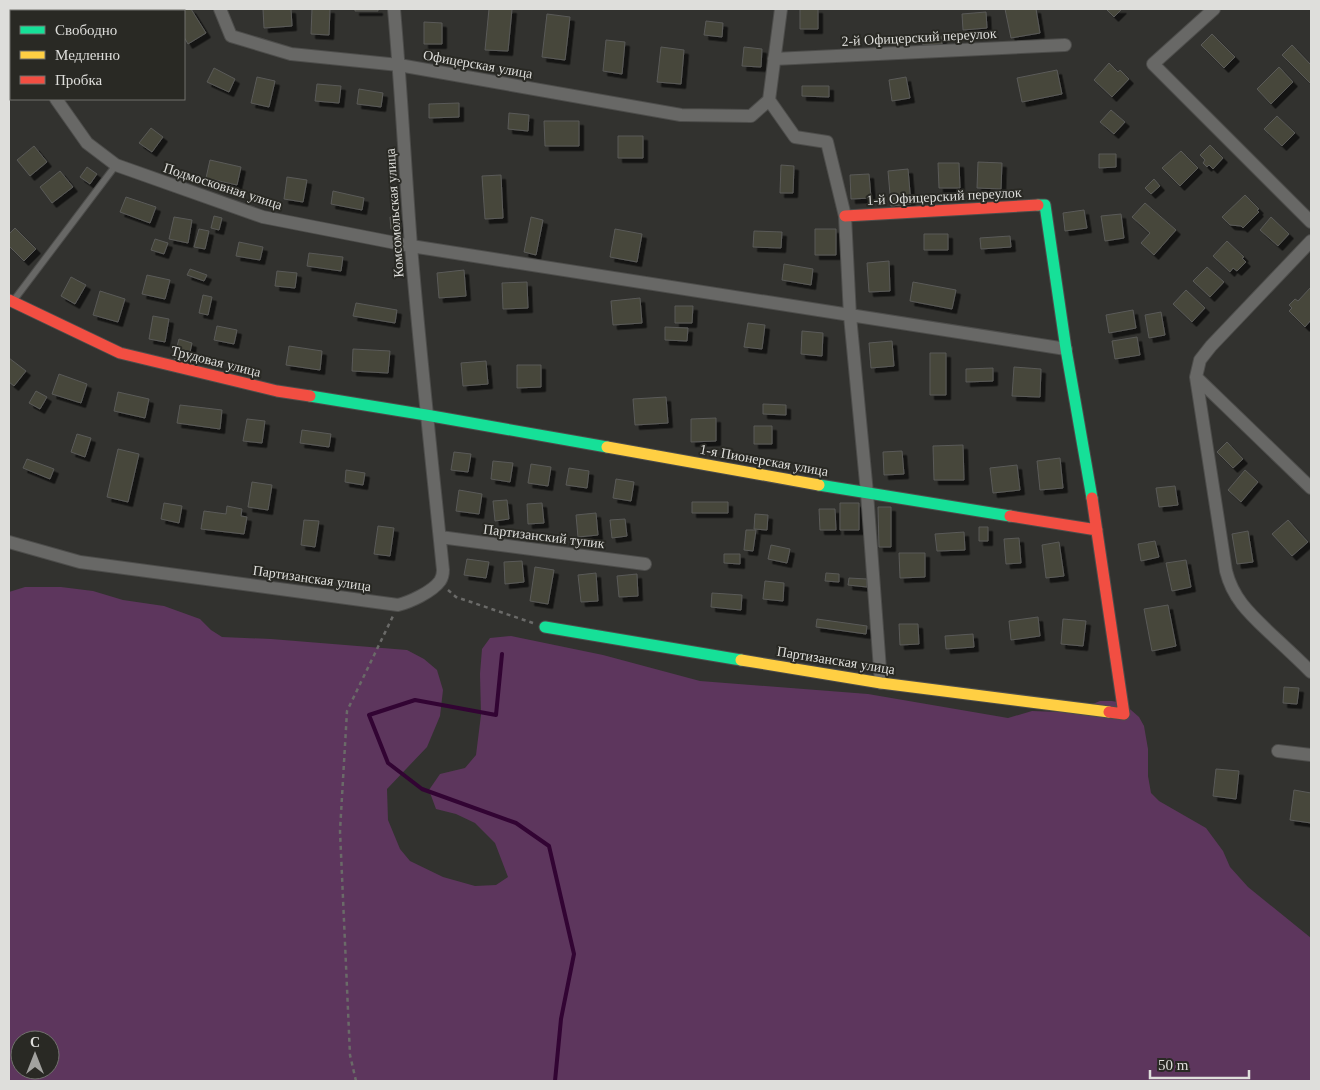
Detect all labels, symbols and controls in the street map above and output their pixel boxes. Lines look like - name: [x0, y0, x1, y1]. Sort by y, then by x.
- legend: [10, 10, 185, 100]
- text: Свободно: [55, 22, 117, 38]
- street label: 2-й Офицерский переулок: [841, 26, 997, 49]
- text: Медленно: [55, 47, 120, 63]
- street label: Офицерская улица: [422, 47, 535, 82]
- text: Пробка: [55, 72, 103, 88]
- street label: Комсомольская улица: [382, 147, 407, 278]
- street label: Подмосковная улица: [161, 160, 285, 213]
- street label: 1-й Офицерский переулок: [866, 185, 1022, 208]
- street label: Трудовая улица: [169, 343, 263, 380]
- street label: 1-я Пионерская улица: [698, 442, 830, 479]
- street label: Партизанский тупик: [482, 522, 606, 551]
- street label: Партизанская улица: [252, 563, 373, 594]
- street label: Партизанская улица: [776, 644, 897, 677]
- north arrow: [10, 1030, 60, 1080]
- text: С: [30, 1035, 40, 1050]
- scale bar: [1150, 1048, 1249, 1080]
- text: 50 m: [1158, 1057, 1189, 1073]

